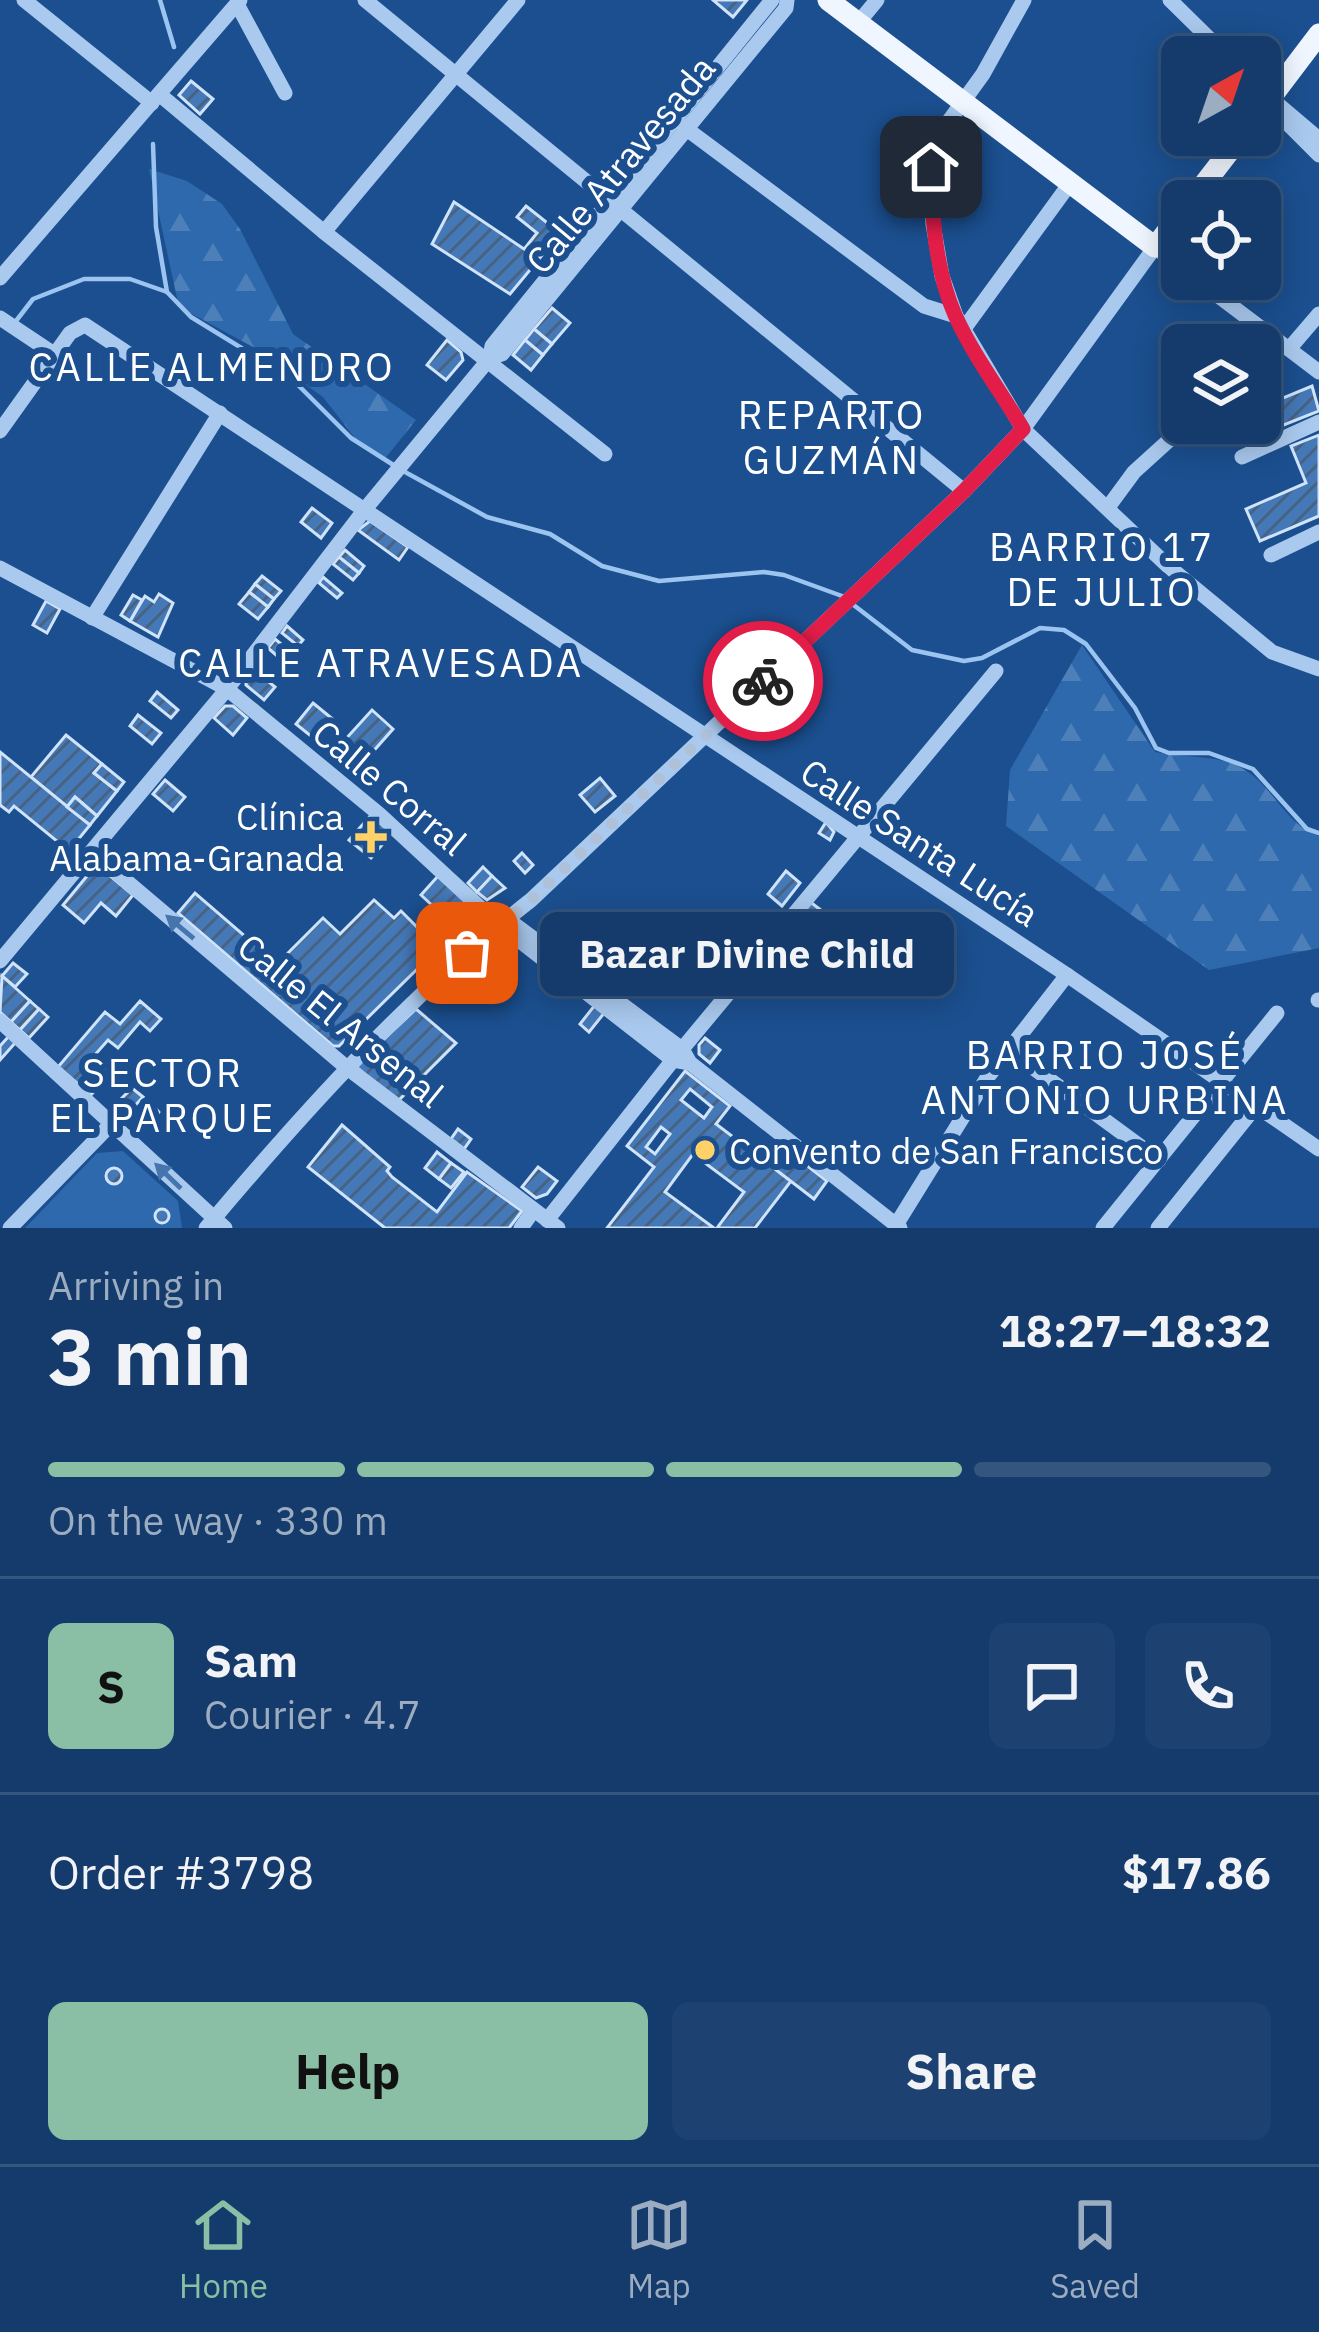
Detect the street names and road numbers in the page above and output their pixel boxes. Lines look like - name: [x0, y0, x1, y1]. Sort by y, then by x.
- street label: Calle Atravesada: [515, 45, 725, 283]
- street label: Calle Corral: [303, 709, 477, 865]
- street label: Calle Santa Lucía: [792, 747, 1048, 937]
- street label: Calle El Arsenal: [228, 923, 454, 1117]

